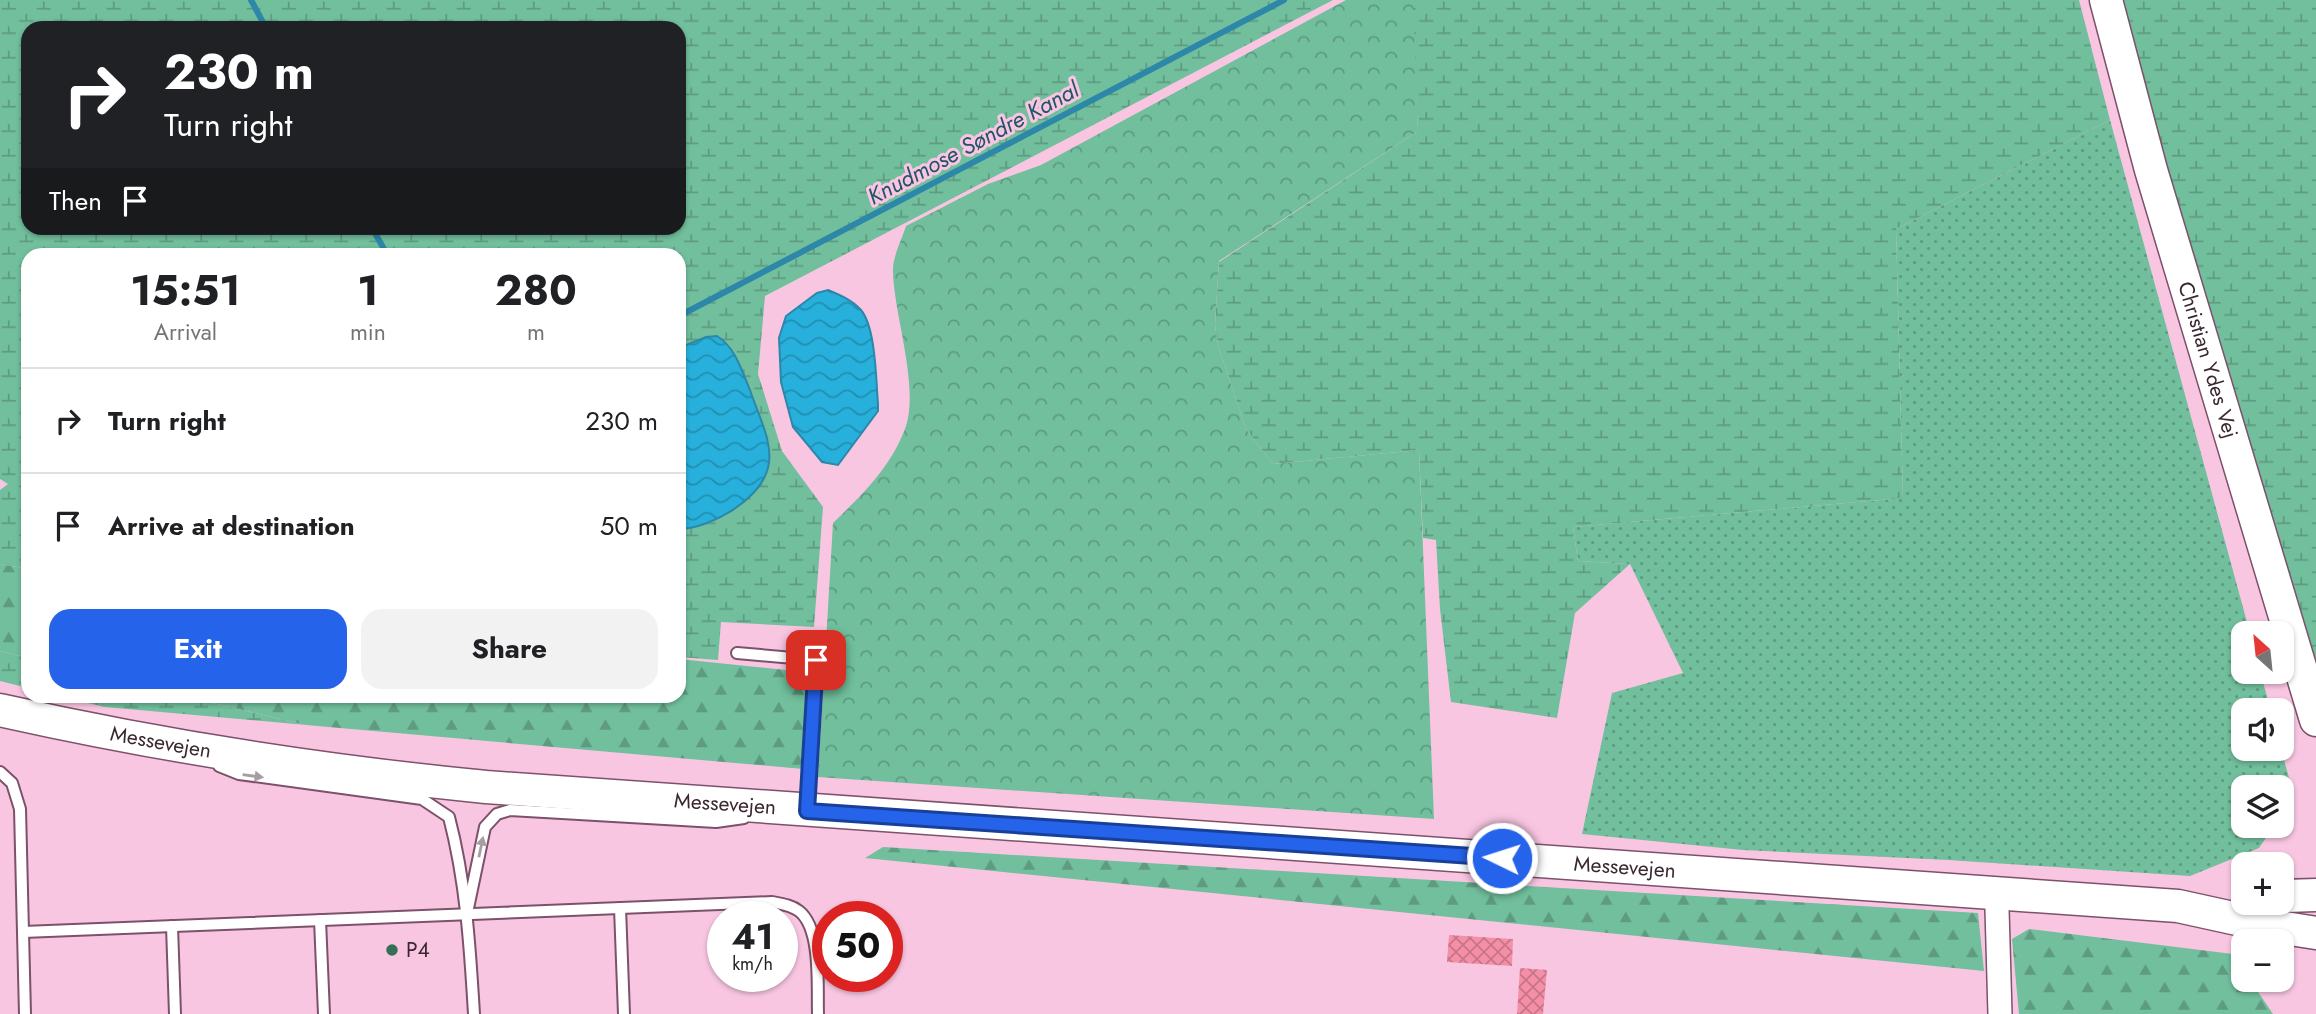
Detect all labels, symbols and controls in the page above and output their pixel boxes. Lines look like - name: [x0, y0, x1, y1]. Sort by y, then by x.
- text: 230 m: [164, 37, 314, 107]
- icon: right: [49, 49, 140, 140]
- water label: Knudmose Søndre Kanal: [861, 72, 1086, 213]
- text: Turn right: [164, 102, 293, 148]
- text: Then: [49, 182, 102, 220]
- icon: arrive: [116, 182, 154, 220]
- text: 15:51: [130, 260, 241, 321]
- text: 1: [357, 260, 379, 321]
- text: 280: [495, 260, 577, 321]
- street label: Christian Ydes Vej: [2170, 278, 2246, 442]
- text: Arrival: [154, 315, 217, 349]
- text: min: [350, 315, 386, 349]
- text: m: [527, 315, 545, 349]
- icon: right: [49, 402, 87, 440]
- text: Turn right: [108, 402, 226, 440]
- text: 230 m: [585, 402, 658, 440]
- icon: arrive: [49, 507, 87, 545]
- text: Arrive at destination: [108, 507, 355, 545]
- text: 50 m: [600, 507, 658, 545]
- button: Exit: [49, 609, 347, 689]
- button: Share: [361, 609, 658, 689]
- north arrow: [2231, 621, 2294, 684]
- map controls: [2231, 621, 2294, 992]
- pin: [786, 630, 846, 690]
- icon: arrive: [797, 641, 835, 679]
- button: sound: [2231, 698, 2294, 761]
- street label: Messevejen: [108, 718, 214, 766]
- one-way arrow: [242, 770, 264, 781]
- button: layers: [2231, 775, 2294, 838]
- street label: Messevejen: [673, 785, 777, 822]
- position arrow: [1465, 821, 1539, 895]
- one-way arrow: [476, 836, 487, 858]
- street label: Messevejen: [1573, 849, 1677, 886]
- button: +: [2231, 852, 2294, 915]
- speed limit sign: 50: [812, 901, 903, 992]
- text: 41: [731, 912, 774, 962]
- button: −: [2231, 929, 2294, 992]
- place label: P4: [406, 935, 430, 965]
- marker: P4: [384, 942, 400, 958]
- text: km/h: [732, 951, 773, 977]

